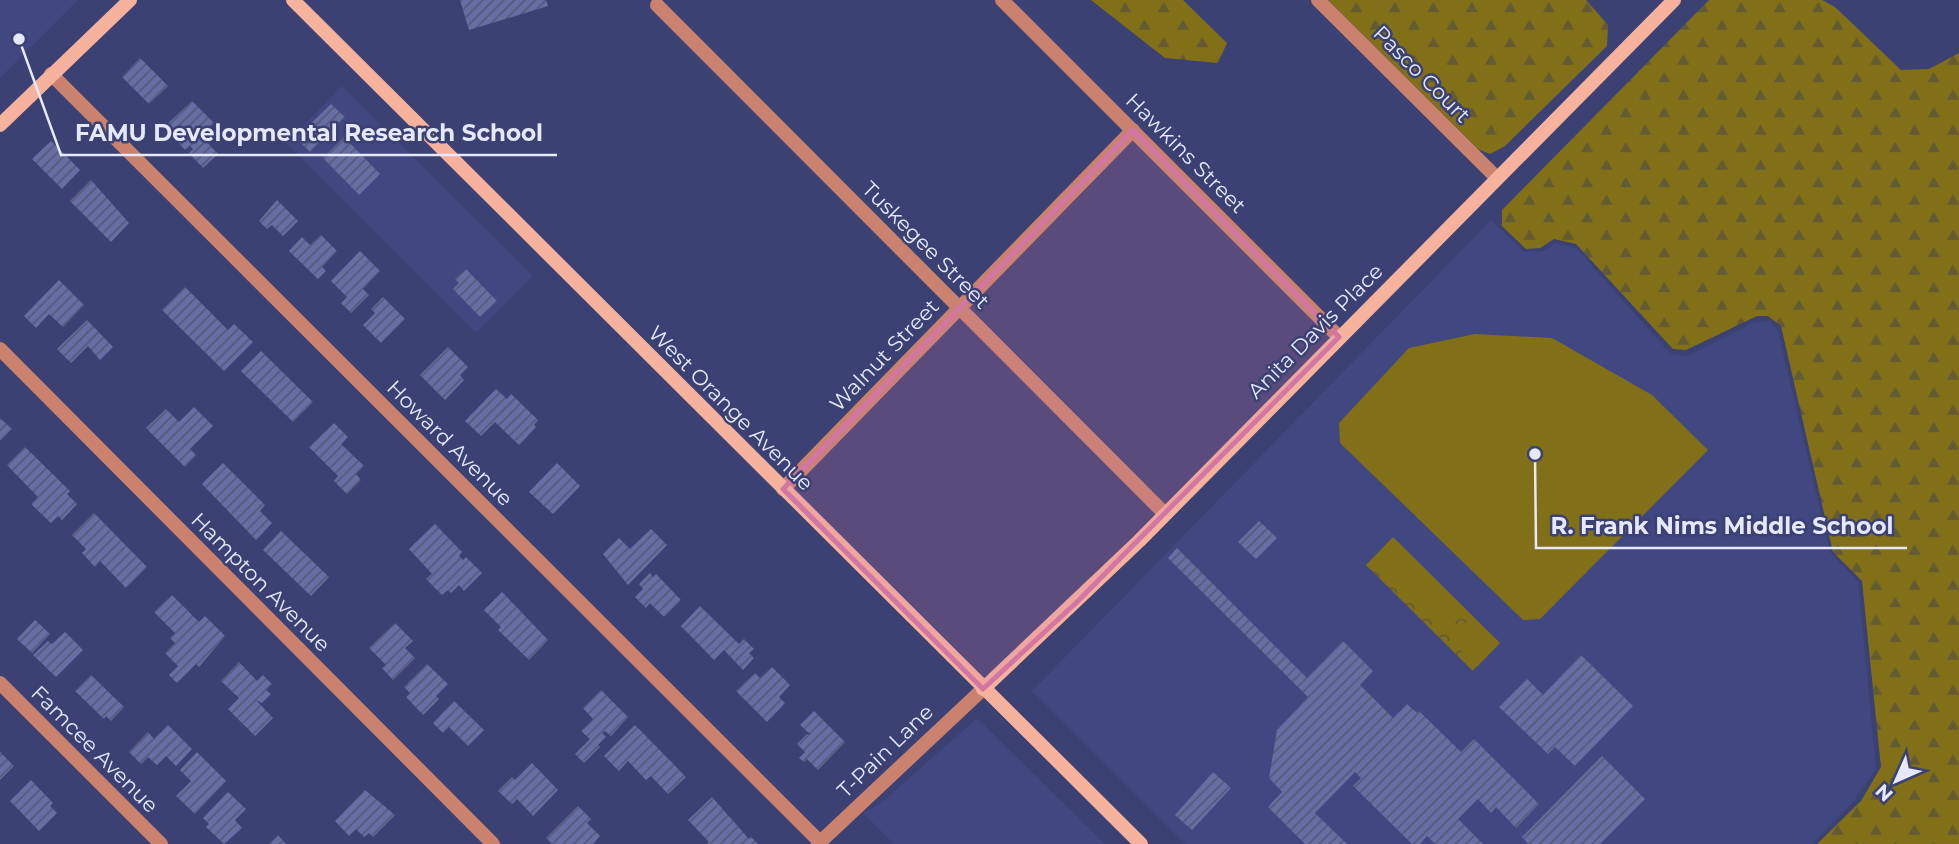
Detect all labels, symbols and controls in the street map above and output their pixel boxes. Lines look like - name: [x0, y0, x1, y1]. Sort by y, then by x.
- street label: Pasco Court: [1368, 20, 1476, 128]
- street label: Hawkins Street: [1121, 88, 1251, 218]
- callout: FAMU Developmental Research School: [61, 111, 557, 155]
- text: FAMU Developmental Research School: [75, 119, 543, 147]
- street label: Tuskegee Street: [857, 176, 995, 314]
- street label: Anita Davis Place: [1242, 258, 1388, 404]
- street label: Walnut Street: [824, 294, 944, 416]
- street label: West Orange Avenue: [643, 320, 819, 496]
- street label: Howard Avenue: [382, 375, 518, 511]
- callout: R. Frank Nims Middle School: [1536, 504, 1907, 548]
- street label: Hampton Avenue: [186, 507, 336, 657]
- text: R. Frank Nims Middle School: [1551, 512, 1893, 540]
- street label: Famcee Avenue: [26, 680, 164, 818]
- street label: T-Pain Lane: [832, 699, 938, 803]
- north arrow: [1861, 746, 1931, 816]
- text: N: [1871, 779, 1898, 806]

